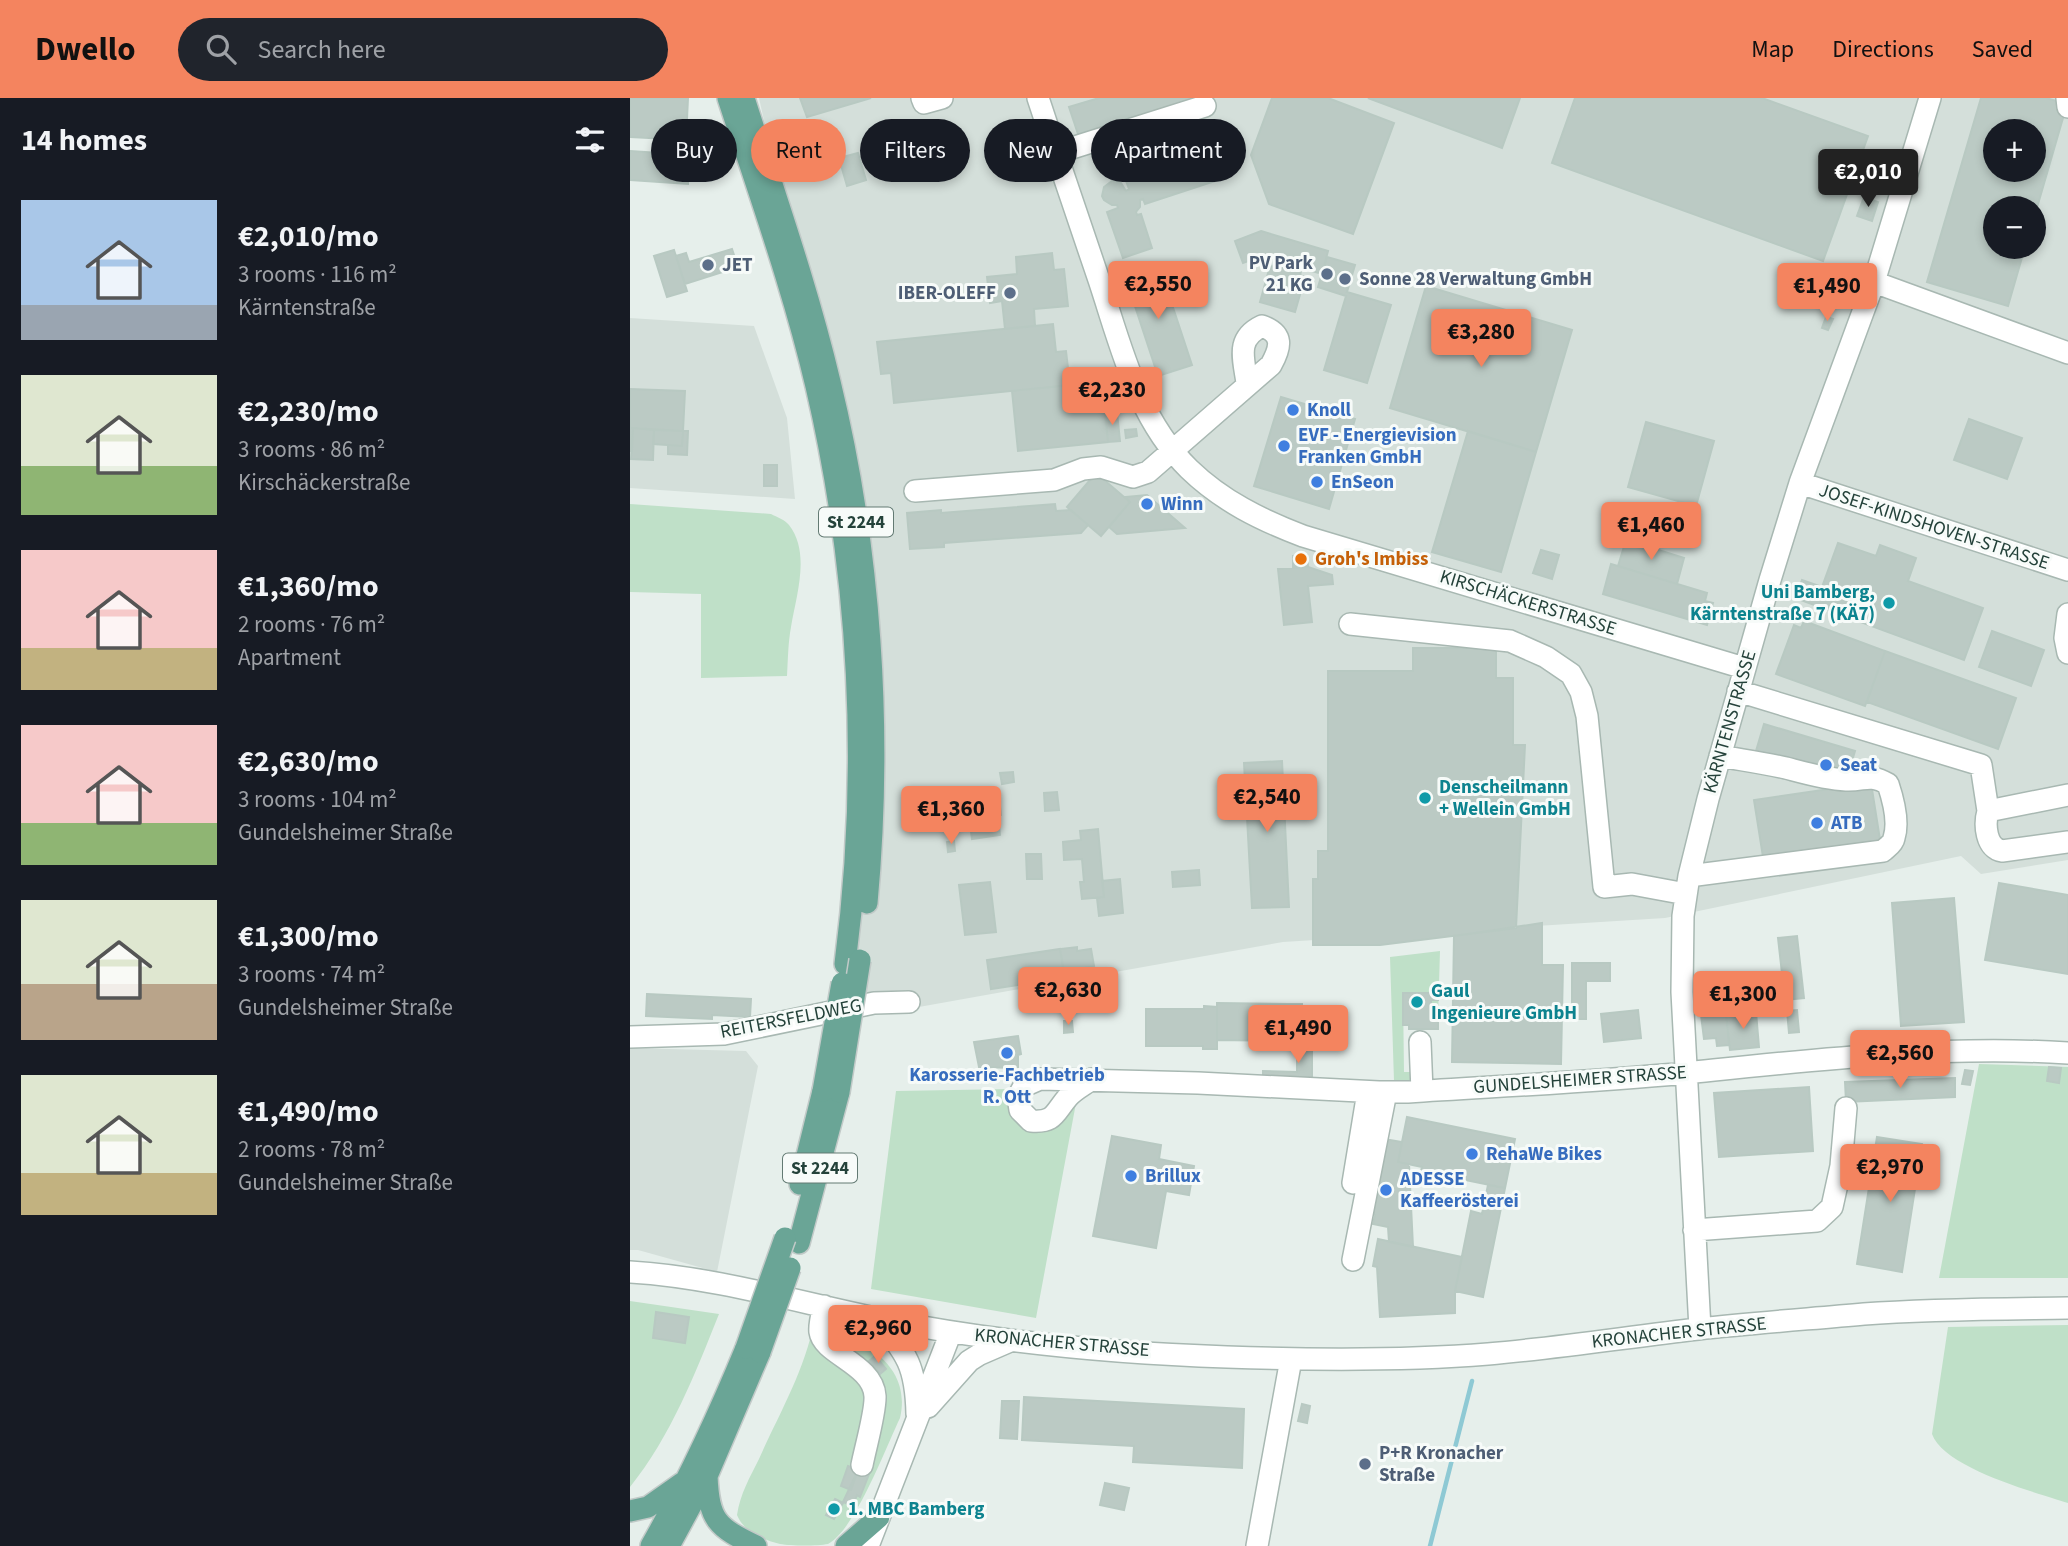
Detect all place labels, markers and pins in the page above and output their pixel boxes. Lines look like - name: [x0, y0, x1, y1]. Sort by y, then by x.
- pin: €2,010: [1811, 150, 1925, 209]
- place label: PV Park 21 KG: [1249, 250, 1314, 299]
- place label: JET: [722, 252, 753, 279]
- marker: JET: [700, 257, 716, 273]
- pin: €2,550: [1101, 262, 1215, 321]
- pin: €1,490: [1770, 264, 1884, 323]
- marker: PV Park 21 KG: [1319, 266, 1335, 282]
- place label: Sonne 28 Verwaltung GmbH: [1359, 266, 1592, 293]
- marker: Sonne 28 Verwaltung GmbH: [1337, 271, 1353, 287]
- place label: IBER-OLEFF: [898, 280, 996, 307]
- marker: IBER-OLEFF: [1002, 285, 1018, 301]
- pin: €3,280: [1424, 310, 1538, 369]
- pin: €2,230: [1055, 368, 1169, 427]
- place label: Knoll: [1307, 397, 1352, 424]
- marker: Knoll: [1285, 402, 1301, 418]
- place label: EVF - Energievision Franken GmbH: [1298, 422, 1457, 471]
- marker: EVF - Energievision Franken GmbH: [1276, 438, 1292, 454]
- place label: EnSeon: [1331, 469, 1394, 496]
- marker: EnSeon: [1309, 474, 1325, 490]
- place label: Winn: [1161, 491, 1203, 518]
- marker: Winn: [1139, 496, 1155, 512]
- pin: €1,460: [1594, 503, 1708, 562]
- place label: Groh's Imbiss: [1315, 546, 1428, 573]
- marker: Groh's Imbiss: [1293, 551, 1309, 567]
- place label: Uni Bamberg, Kärntenstraße 7 (KÄ7): [1690, 579, 1875, 628]
- marker: Uni Bamberg, Kärntenstraße 7 (KÄ7): [1881, 595, 1897, 611]
- place label: Seat: [1840, 752, 1877, 779]
- marker: Seat: [1818, 757, 1834, 773]
- pin: €2,540: [1210, 774, 1324, 834]
- place label: Denscheilmann + Wellein GmbH: [1439, 774, 1571, 823]
- pin: €1,360: [894, 786, 1008, 846]
- marker: Denscheilmann + Wellein GmbH: [1417, 790, 1433, 806]
- place label: ATB: [1830, 810, 1863, 837]
- marker: ATB: [1809, 815, 1825, 831]
- pin: €2,630: [1011, 968, 1125, 1027]
- pin: €1,300: [1686, 972, 1800, 1031]
- place label: Gaul Ingenieure GmbH: [1431, 978, 1577, 1027]
- marker: Gaul Ingenieure GmbH: [1409, 994, 1425, 1010]
- pin: €1,490: [1241, 1006, 1355, 1065]
- pin: €2,560: [1843, 1030, 1957, 1090]
- marker: Karosserie-Fachbetrieb R. Ott: [999, 1045, 1015, 1061]
- place label: Karosserie-Fachbetrieb R. Ott: [909, 1062, 1105, 1111]
- place label: RehaWe Bikes: [1486, 1141, 1602, 1168]
- pin: €2,970: [1833, 1144, 1947, 1204]
- marker: RehaWe Bikes: [1464, 1146, 1480, 1162]
- place label: Brillux: [1145, 1163, 1201, 1190]
- place label: ADESSE Kaffeerösterei: [1399, 1166, 1519, 1215]
- marker: Brillux: [1123, 1168, 1139, 1184]
- marker: ADESSE Kaffeerösterei: [1378, 1182, 1394, 1198]
- pin: €2,960: [821, 1306, 935, 1365]
- place label: P+R Kronacher Straße: [1379, 1440, 1504, 1489]
- marker: P+R Kronacher Straße: [1357, 1456, 1373, 1472]
- place label: 1. MBC Bamberg: [848, 1496, 984, 1523]
- marker: 1. MBC Bamberg: [826, 1501, 842, 1517]

